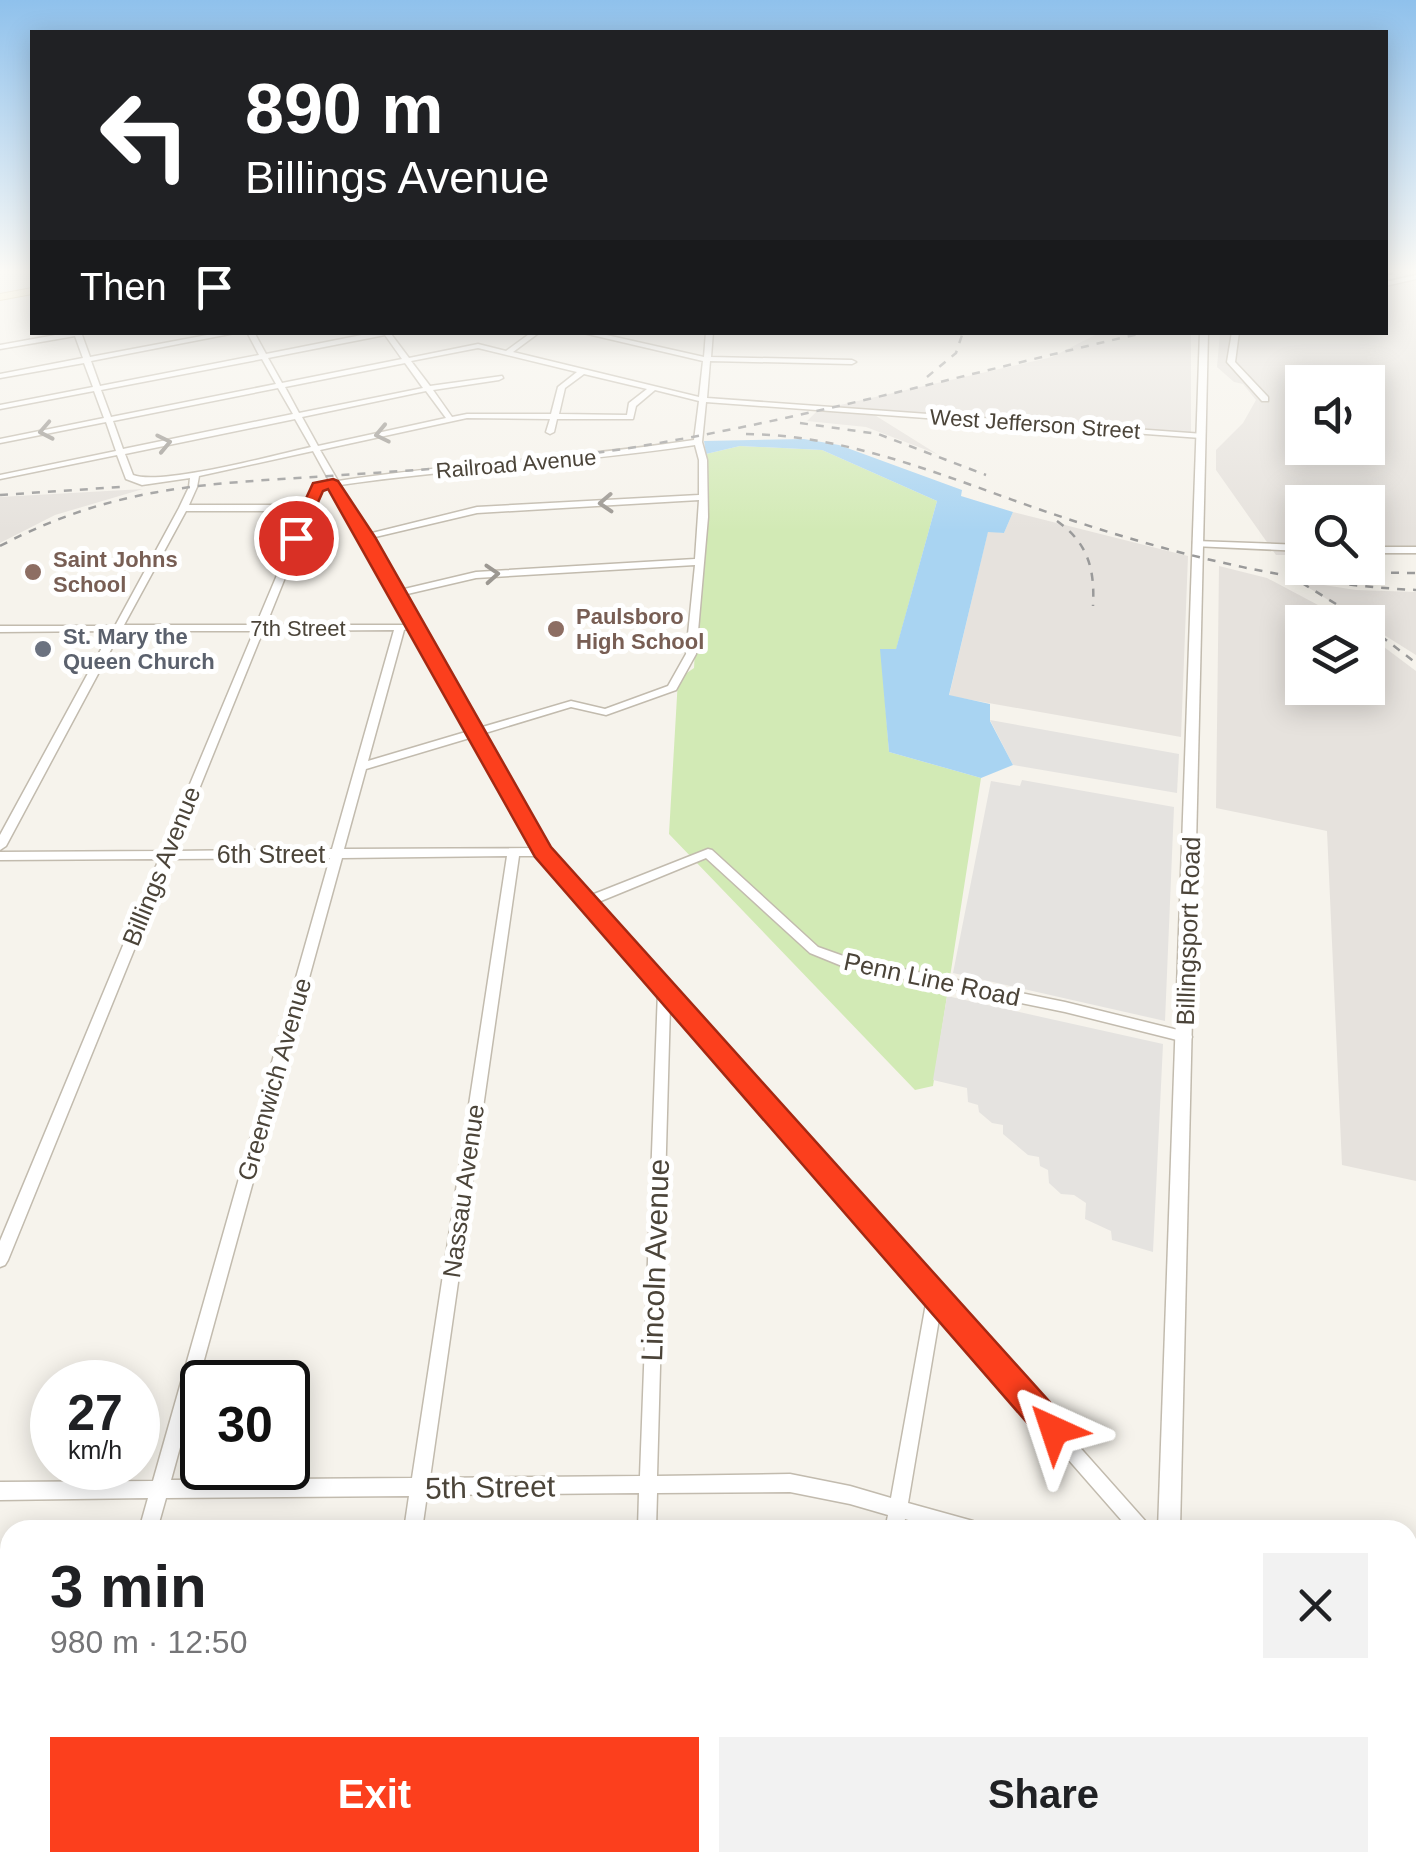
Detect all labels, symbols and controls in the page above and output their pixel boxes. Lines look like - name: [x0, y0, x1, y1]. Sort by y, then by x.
- icon: left: [80, 70, 210, 200]
- text: 890 m: [245, 70, 443, 148]
- text: Billings Avenue: [245, 152, 549, 203]
- icon: arrive: [187, 260, 242, 315]
- text: Then: [80, 266, 167, 308]
- map controls: [1285, 365, 1385, 705]
- button: sound: [1285, 365, 1385, 465]
- street label: West Jefferson Street: [929, 404, 1141, 444]
- one-way arrow: [38, 420, 55, 441]
- one-way arrow: [374, 422, 391, 443]
- one-way arrow: [155, 434, 172, 455]
- street label: Railroad Avenue: [435, 445, 597, 483]
- button: search: [1285, 485, 1385, 585]
- one-way arrow: [598, 492, 614, 513]
- pin: [254, 496, 339, 581]
- icon: arrive: [269, 511, 324, 566]
- place label: Saint Johns School: [53, 547, 178, 597]
- marker: Saint Johns School: [22, 561, 44, 583]
- one-way arrow: [485, 564, 501, 585]
- place label: Paulsboro High School: [576, 604, 704, 654]
- button: layers: [1285, 605, 1385, 705]
- street label: 7th Street: [250, 616, 346, 641]
- marker: Paulsboro High School: [545, 618, 567, 640]
- place label: St. Mary the Queen Church: [63, 624, 215, 674]
- marker: St. Mary the Queen Church: [32, 638, 54, 660]
- street label: Billings Avenue: [116, 782, 206, 950]
- street label: Billingsport Road: [1171, 836, 1205, 1026]
- street label: 6th Street: [217, 840, 325, 868]
- street label: Penn Line Road: [841, 947, 1023, 1011]
- street label: Greenwich Avenue: [232, 974, 316, 1184]
- street label: Nassau Avenue: [437, 1103, 489, 1279]
- street label: Lincoln Avenue: [635, 1158, 675, 1362]
- speed limit sign: 30: [180, 1360, 310, 1490]
- position arrow: [1002, 1378, 1106, 1482]
- text: 27: [67, 1385, 123, 1441]
- text: km/h: [68, 1436, 122, 1464]
- street label: 5th Street: [425, 1469, 556, 1505]
- text: 3 min: [50, 1553, 207, 1620]
- button: close: [1263, 1553, 1368, 1658]
- text: 980 m · 12:50: [50, 1624, 247, 1660]
- button: Exit: [50, 1737, 699, 1852]
- button: Share: [719, 1737, 1368, 1852]

